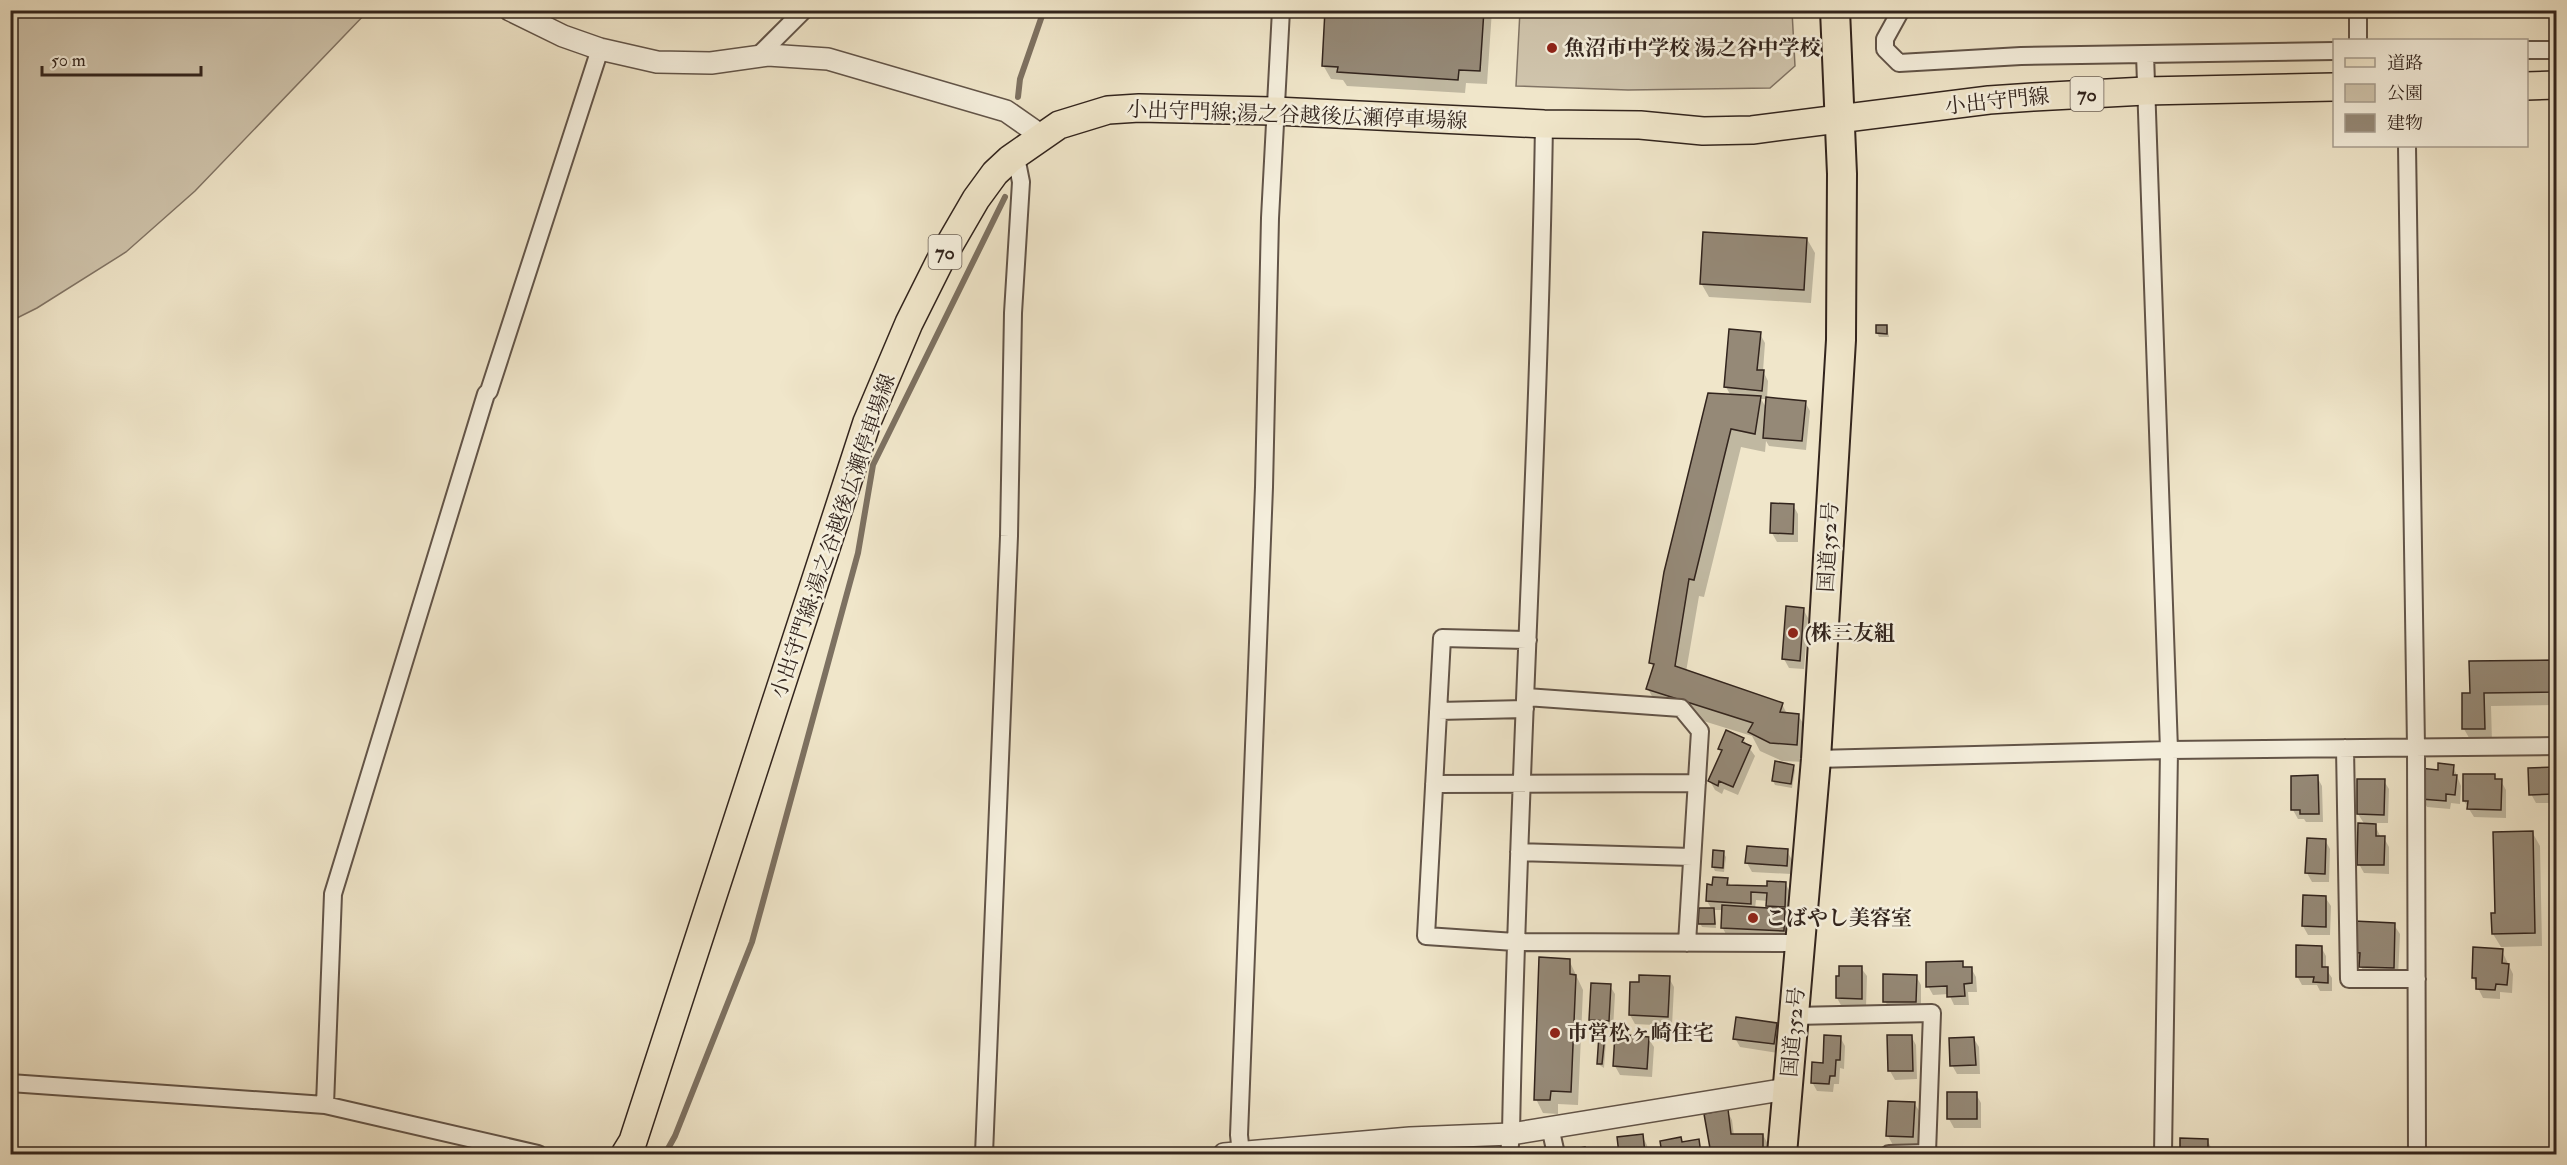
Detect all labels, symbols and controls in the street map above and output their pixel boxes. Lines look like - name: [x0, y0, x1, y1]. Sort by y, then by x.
- place label: 魚沼市中学校 湯之谷中学校: [1564, 35, 1820, 62]
- scale bar: [42, 39, 201, 77]
- legend: [2333, 39, 2528, 147]
- marker: 魚沼市中学校 湯之谷中学校: [1545, 41, 1559, 55]
- text: 50 m: [51, 49, 86, 72]
- text: 道路: [2387, 52, 2423, 75]
- road number: 70: [2070, 77, 2104, 111]
- text: 公園: [2387, 82, 2423, 105]
- street label: 小出守門線: [1943, 83, 2051, 120]
- street label: 小出守門線;湯之谷越後広瀬停車場線: [1126, 96, 1468, 135]
- text: 建物: [2387, 112, 2423, 135]
- road number: 70: [928, 235, 962, 269]
- street label: 小出守門線;湯之谷越後広瀬停車場線: [765, 370, 902, 702]
- street label: 国道352号: [1813, 501, 1844, 593]
- place label: (株三友組: [1805, 620, 1895, 647]
- marker: (株三友組: [1786, 626, 1800, 640]
- place label: こばやし美容室: [1765, 905, 1912, 932]
- marker: こばやし美容室: [1746, 911, 1760, 925]
- street label: 国道352号: [1776, 986, 1811, 1078]
- place label: 市営松ヶ崎住宅: [1567, 1020, 1714, 1047]
- marker: 市営松ヶ崎住宅: [1548, 1026, 1562, 1040]

